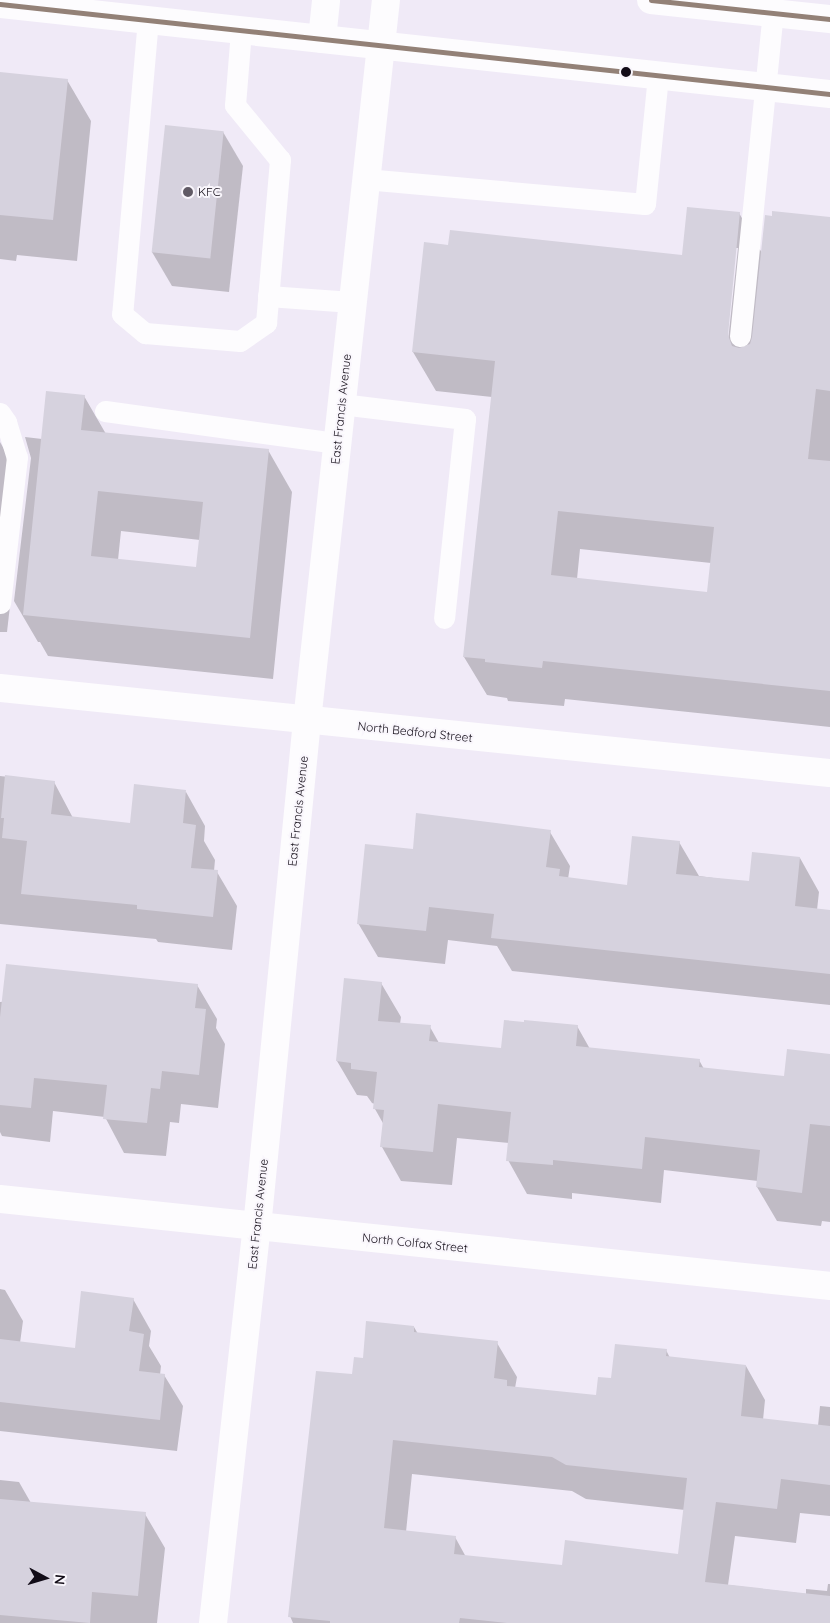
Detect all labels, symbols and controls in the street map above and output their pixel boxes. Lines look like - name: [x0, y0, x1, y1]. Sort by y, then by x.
- unlabelled marker: [621, 67, 631, 77]
- place label: KFC: [198, 185, 221, 199]
- marker: KFC: [182, 186, 194, 198]
- street label: East Francis Avenue: [328, 353, 354, 465]
- street label: North Bedford Street: [357, 719, 473, 745]
- street label: East Francis Avenue: [285, 755, 311, 867]
- street label: East Francis Avenue: [245, 1158, 271, 1270]
- street label: North Colfax Street: [361, 1230, 469, 1256]
- north arrow: [20, 1553, 70, 1603]
- text: N: [50, 1573, 69, 1586]

